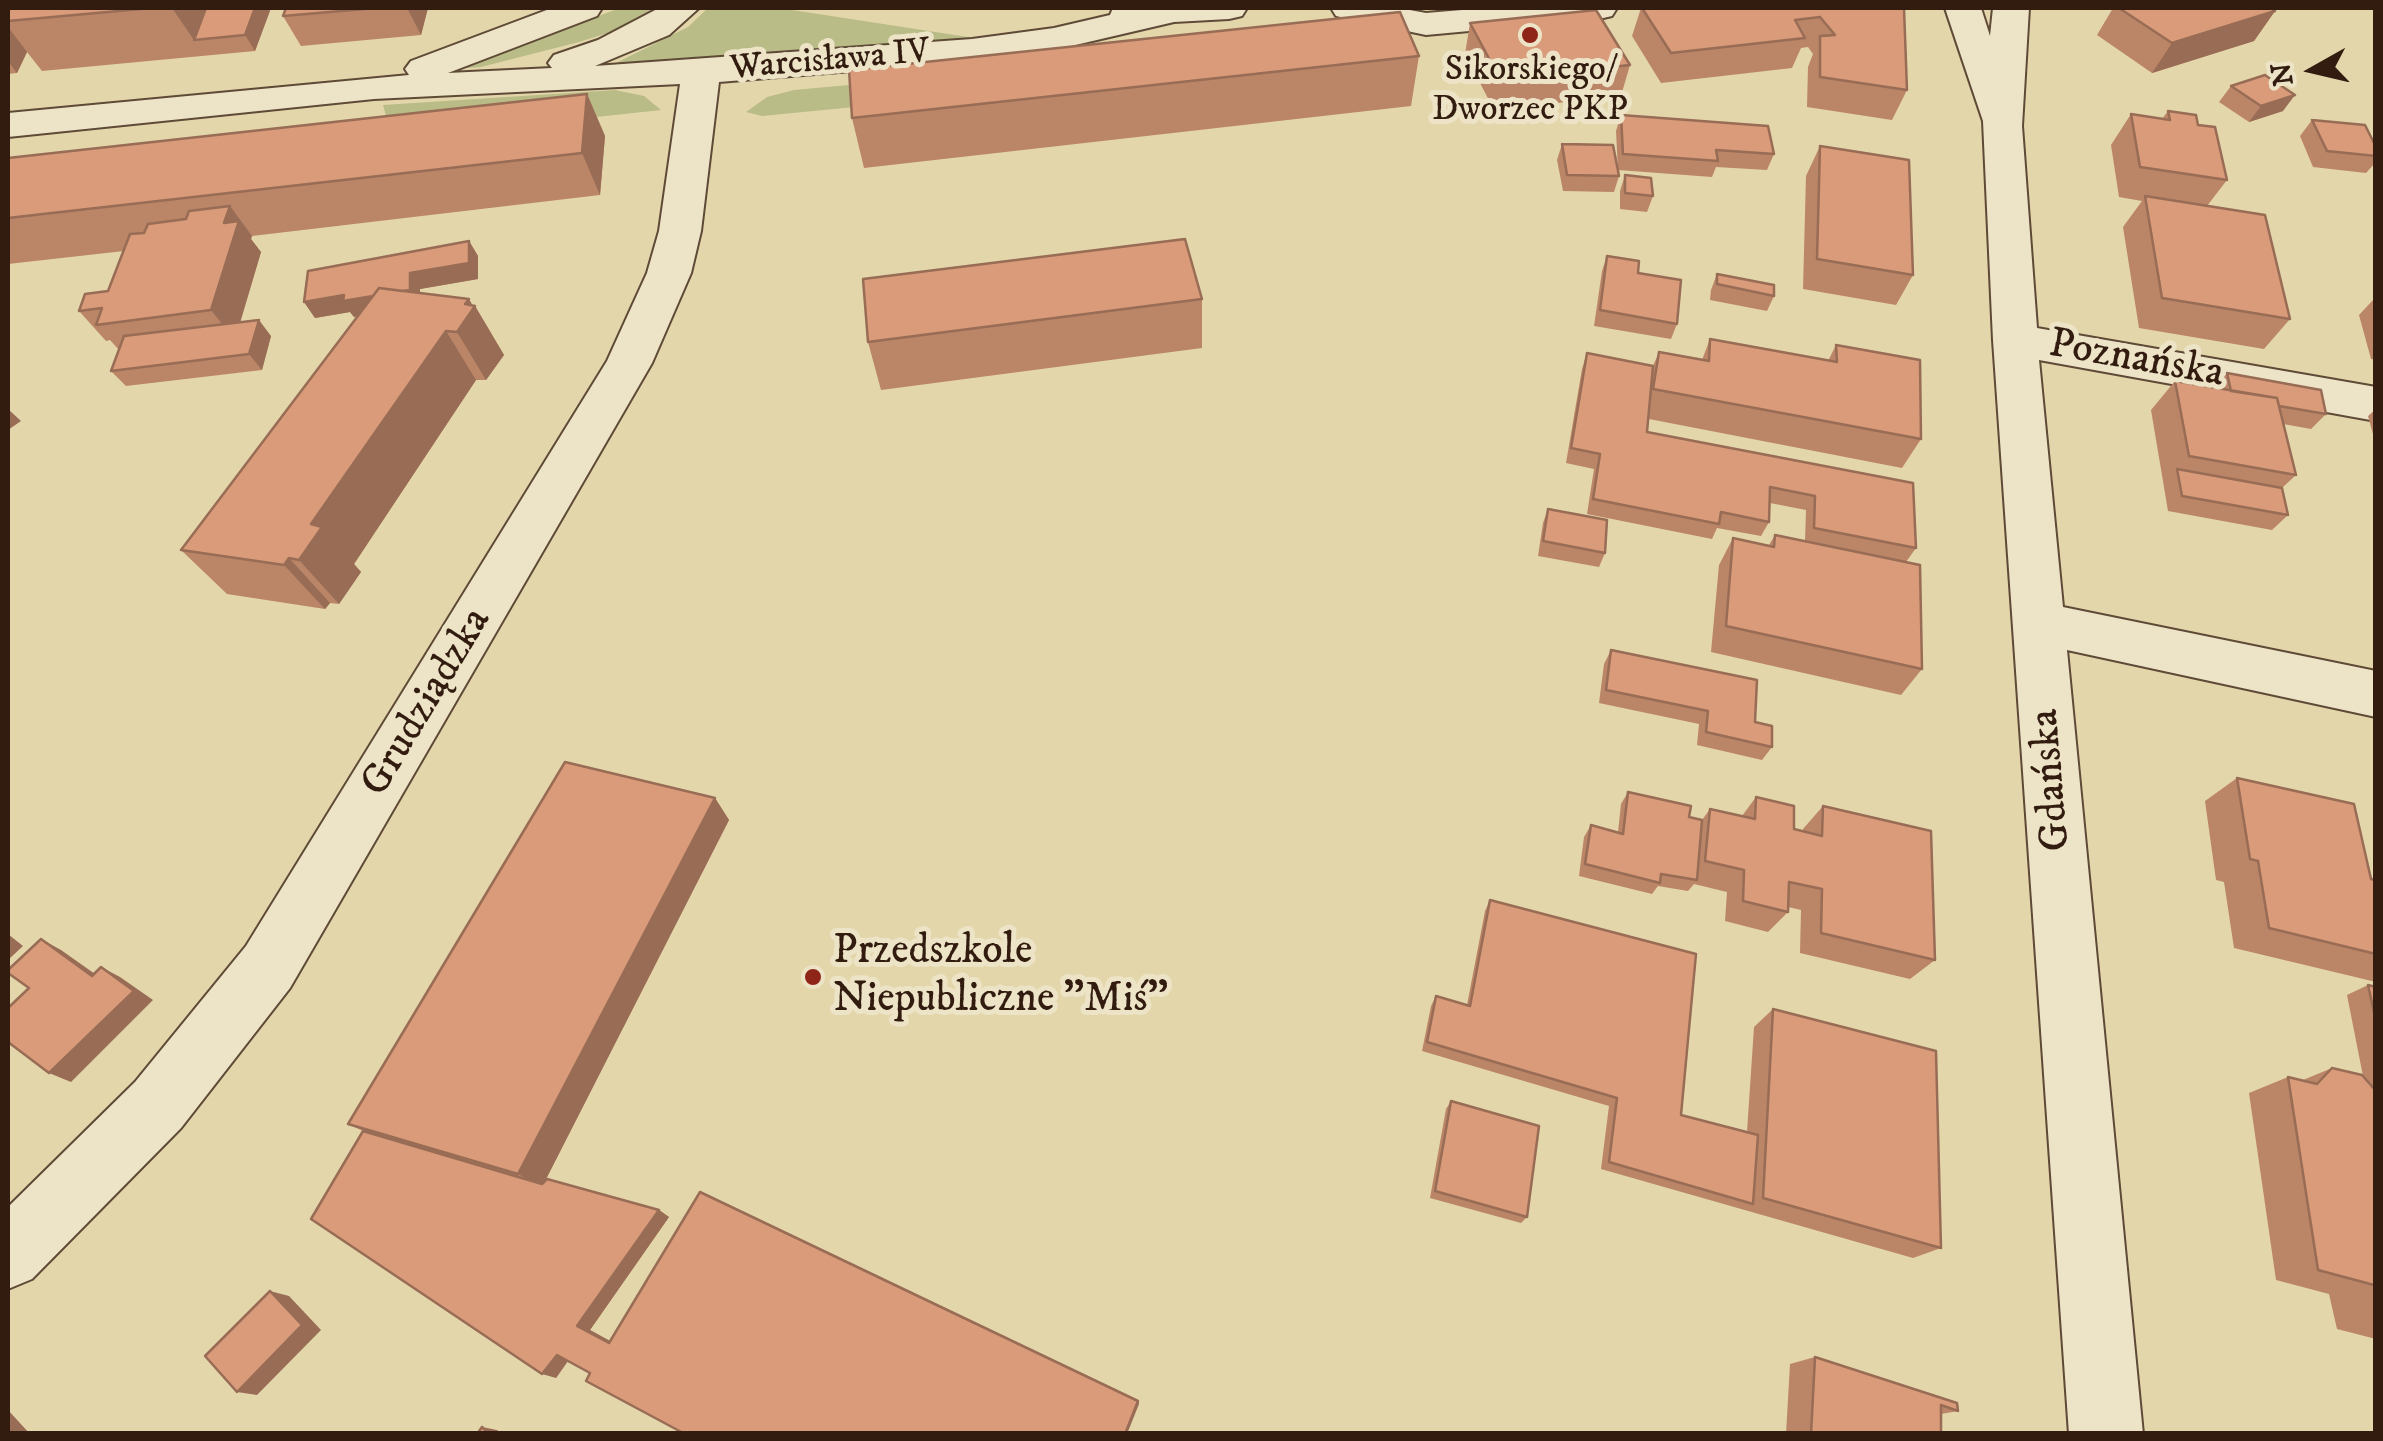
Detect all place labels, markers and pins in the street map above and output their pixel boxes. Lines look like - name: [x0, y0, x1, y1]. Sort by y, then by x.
- marker: Sikorskiego/ Dworzec PKP: [1519, 24, 1541, 46]
- place label: Sikorskiego/ Dworzec PKP: [1432, 51, 1628, 133]
- place label: Przedszkole Niepubliczne "Miś": [833, 928, 1168, 1026]
- marker: Przedszkole Niepubliczne "Miś": [802, 966, 824, 988]

